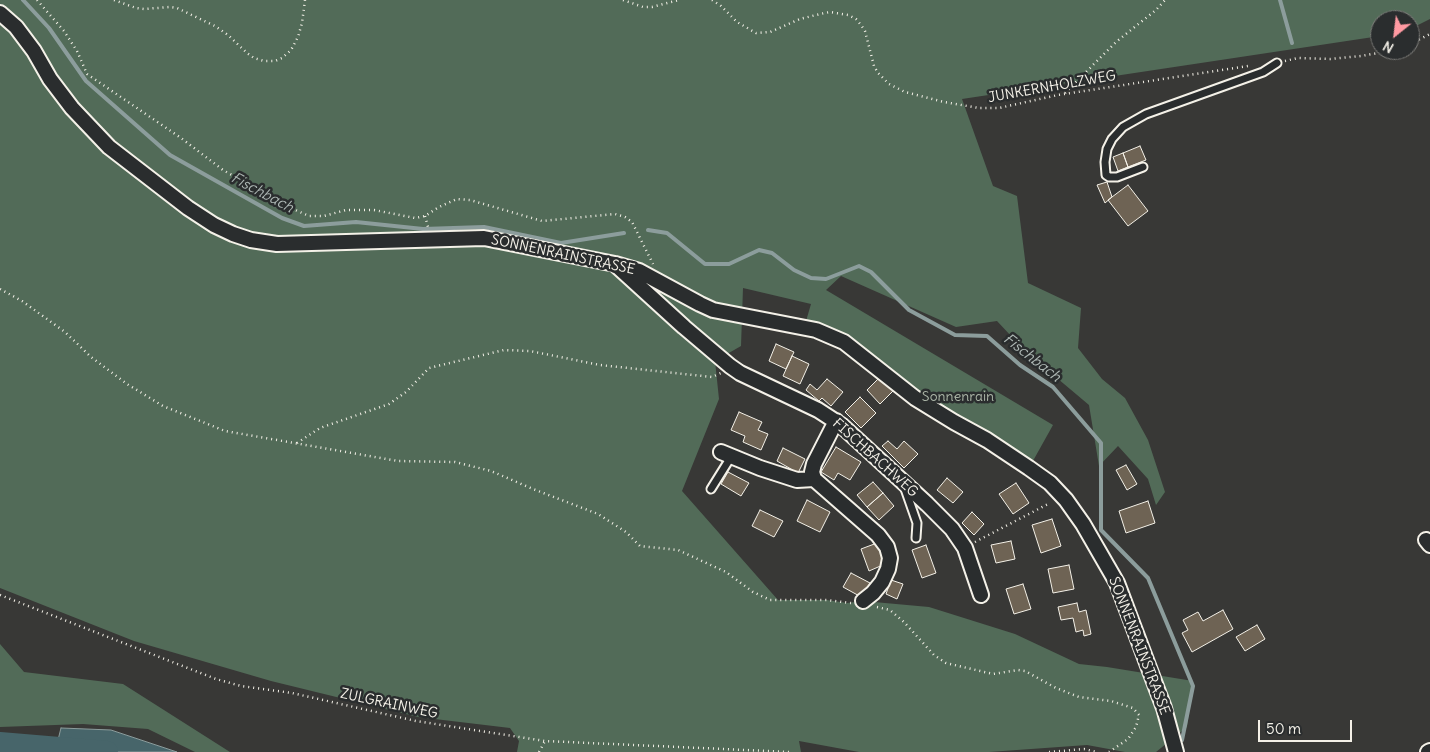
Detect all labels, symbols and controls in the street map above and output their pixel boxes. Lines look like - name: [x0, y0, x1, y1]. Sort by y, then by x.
- north arrow: [1370, 10, 1420, 60]
- text: N: [1380, 37, 1397, 57]
- street label: JUNKERNHOLZWEG: [987, 68, 1117, 106]
- water label: Fischbach: [228, 169, 296, 217]
- street label: SONNENRAINSTRASSE: [490, 232, 636, 278]
- water label: Fischbach: [1000, 330, 1064, 386]
- park label: Sonnenrain: [922, 389, 994, 405]
- street label: FISCHBACHWEG: [829, 415, 921, 501]
- street label: SONNENRAINSTRASSE: [1105, 575, 1173, 717]
- street label: ZULGRAINWEG: [339, 685, 439, 723]
- scale bar: [1260, 710, 1354, 742]
- text: 50 m: [1266, 719, 1301, 738]

